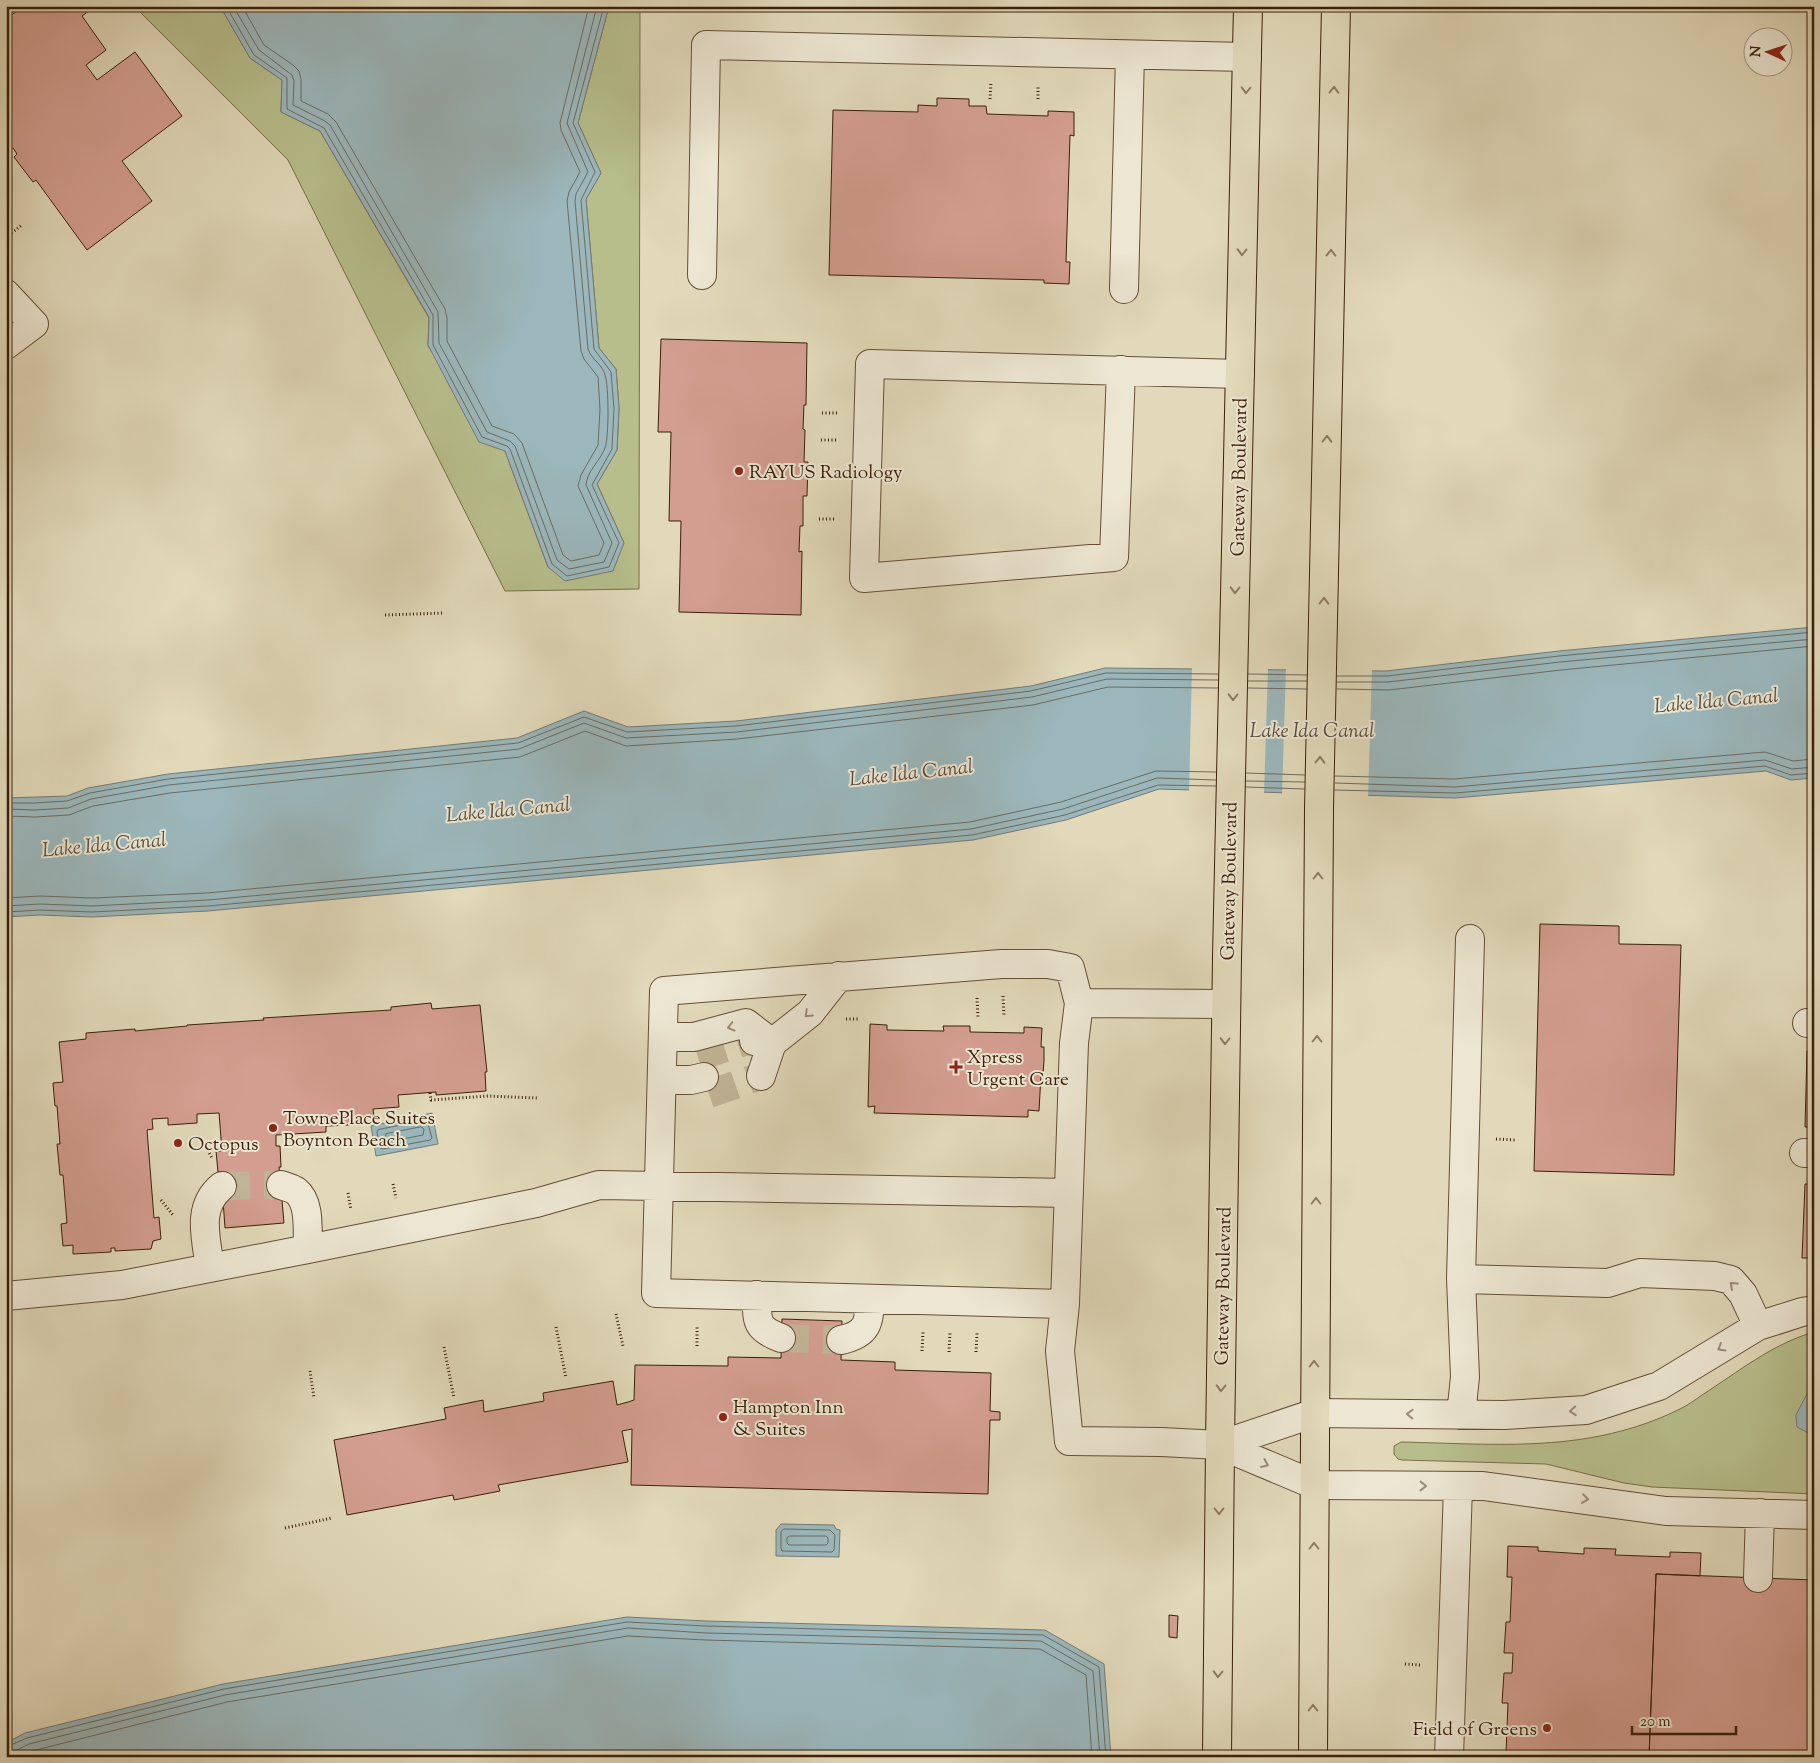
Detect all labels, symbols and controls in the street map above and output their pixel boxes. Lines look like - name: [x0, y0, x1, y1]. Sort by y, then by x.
- north arrow: [1742, 28, 1792, 78]
- text: N: [1747, 45, 1767, 58]
- one-way arrow: [1241, 86, 1251, 94]
- one-way arrow: [1329, 86, 1340, 94]
- one-way arrow: [1326, 248, 1336, 256]
- one-way arrow: [1237, 249, 1247, 257]
- street label: Gateway Boulevard: [1226, 397, 1255, 557]
- one-way arrow: [1322, 435, 1332, 442]
- place label: RAYUS Radiology: [749, 460, 903, 487]
- marker: RAYUS Radiology: [733, 465, 745, 477]
- one-way arrow: [1230, 586, 1240, 594]
- one-way arrow: [1318, 597, 1329, 605]
- water label: Lake Ida Canal: [1653, 683, 1780, 722]
- one-way arrow: [1227, 693, 1238, 701]
- water label: Lake Ida Canal: [1250, 718, 1374, 747]
- water label: Lake Ida Canal: [848, 754, 975, 795]
- one-way arrow: [1315, 756, 1325, 764]
- water label: Lake Ida Canal: [445, 792, 572, 831]
- street label: Gateway Boulevard: [1216, 801, 1245, 961]
- water label: Lake Ida Canal: [41, 827, 168, 866]
- one-way arrow: [1313, 872, 1323, 880]
- one-way arrow: [805, 1008, 814, 1017]
- one-way arrow: [726, 1021, 735, 1032]
- one-way arrow: [1312, 1035, 1322, 1042]
- one-way arrow: [1220, 1037, 1231, 1045]
- place label: Xpress Urgent Care: [967, 1045, 1069, 1094]
- marker: Xpress Urgent Care: [949, 1060, 963, 1074]
- place label: TownePlace Suites Boynton Beach: [283, 1106, 435, 1155]
- marker: TownePlace Suites Boynton Beach: [267, 1122, 279, 1134]
- place label: Octopus: [188, 1132, 258, 1159]
- marker: Octopus: [172, 1137, 184, 1149]
- one-way arrow: [1311, 1197, 1321, 1205]
- street label: Gateway Boulevard: [1210, 1206, 1239, 1366]
- one-way arrow: [1730, 1282, 1739, 1291]
- one-way arrow: [1718, 1342, 1727, 1352]
- one-way arrow: [1309, 1360, 1320, 1368]
- one-way arrow: [1215, 1384, 1226, 1392]
- place label: Hampton Inn & Suites: [733, 1395, 844, 1444]
- one-way arrow: [1569, 1405, 1577, 1416]
- one-way arrow: [1406, 1408, 1414, 1419]
- marker: Hampton Inn & Suites: [717, 1411, 729, 1423]
- one-way arrow: [1260, 1457, 1269, 1468]
- one-way arrow: [1420, 1481, 1427, 1491]
- one-way arrow: [1580, 1494, 1589, 1504]
- one-way arrow: [1214, 1508, 1224, 1516]
- one-way arrow: [1309, 1541, 1319, 1549]
- one-way arrow: [1213, 1670, 1223, 1678]
- scale bar: [1632, 1703, 1736, 1735]
- one-way arrow: [1308, 1704, 1318, 1712]
- text: 20 m: [1640, 1712, 1671, 1733]
- place label: Field of Greens: [1413, 1717, 1537, 1744]
- marker: Field of Greens: [1541, 1722, 1553, 1734]

